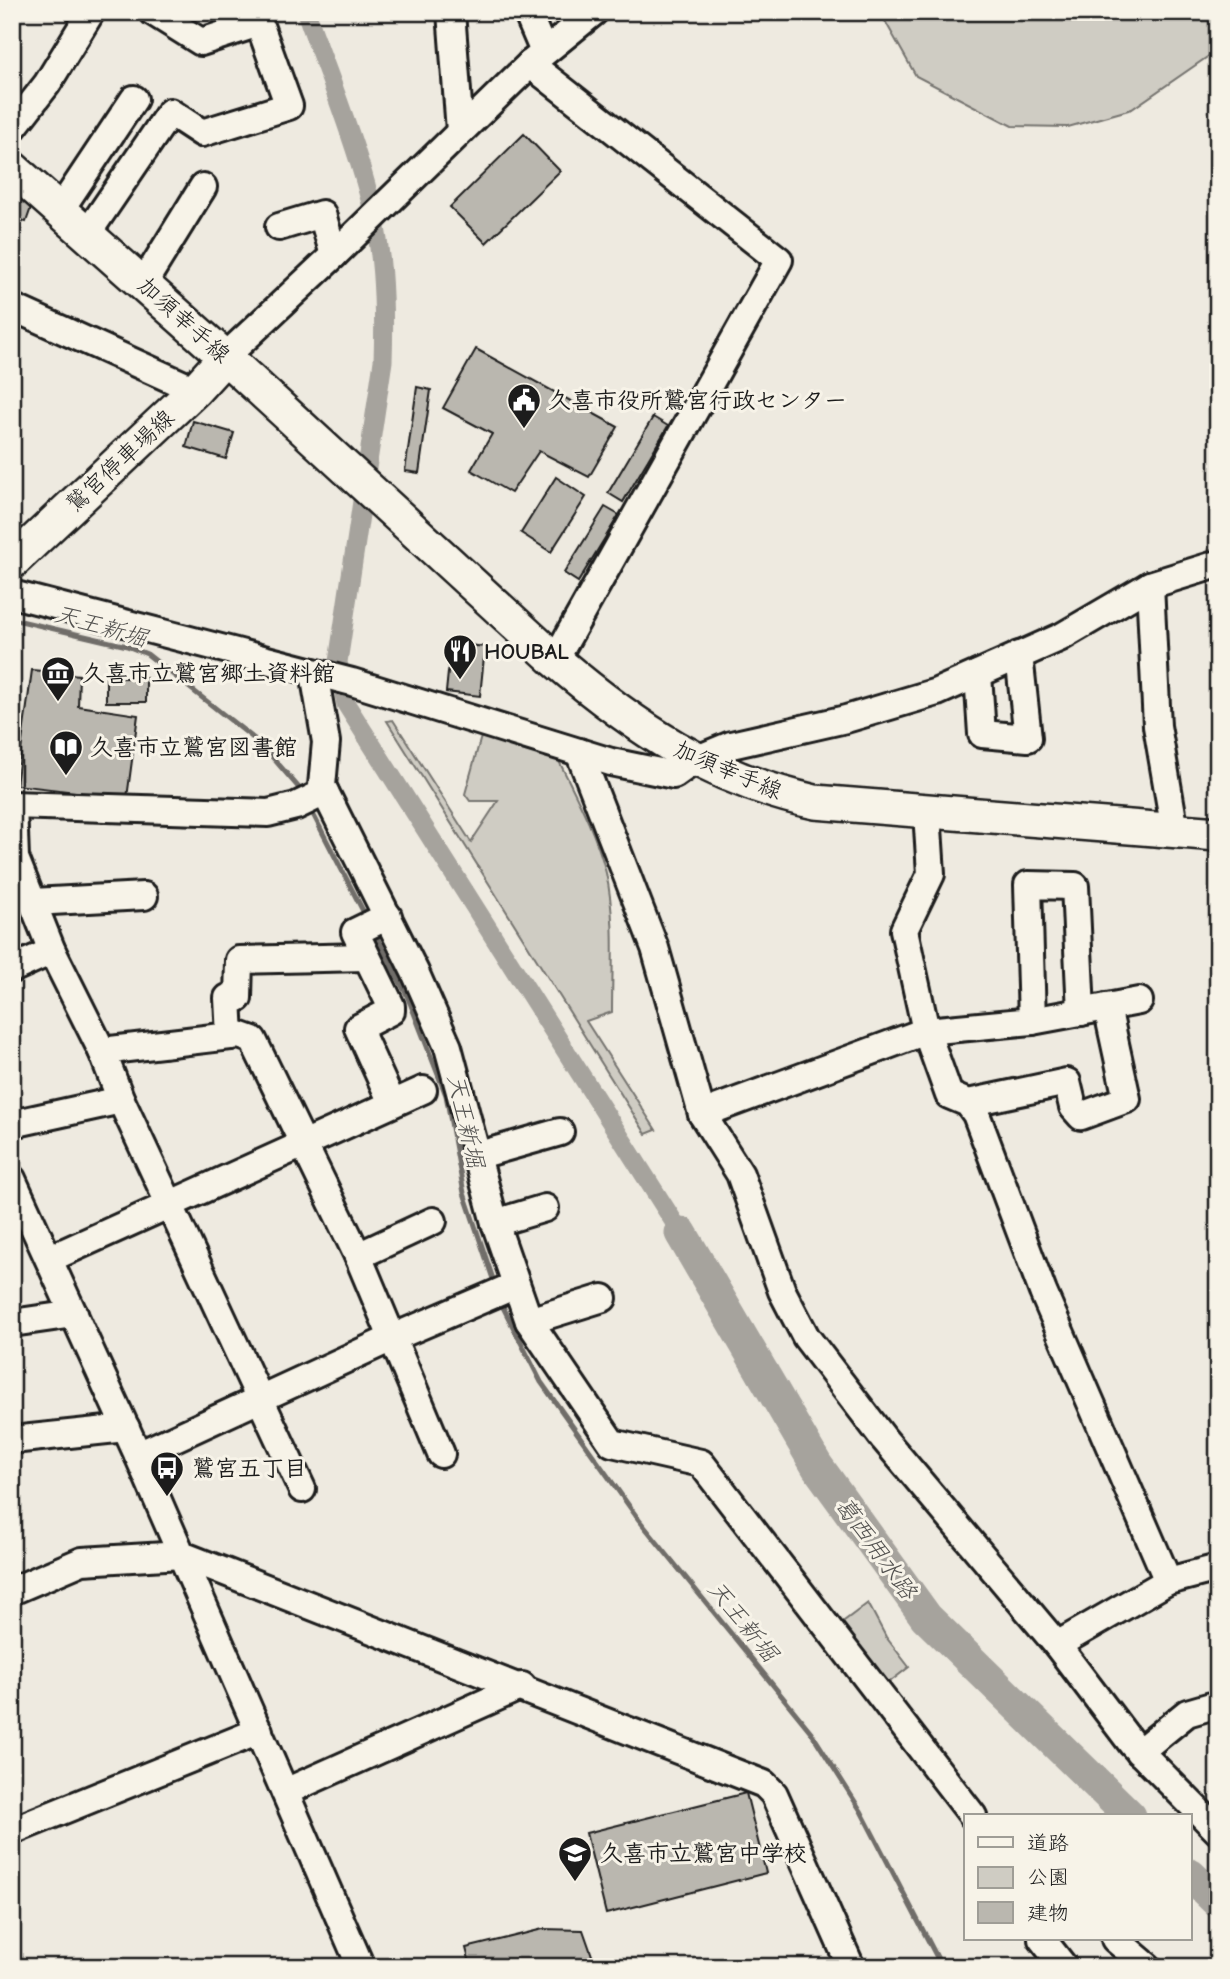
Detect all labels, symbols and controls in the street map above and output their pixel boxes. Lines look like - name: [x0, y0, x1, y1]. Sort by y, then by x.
- street label: 加須幸手線: [132, 271, 236, 369]
- public building icon: 久喜市役所鷲宮行政センター: [505, 381, 543, 430]
- place label: 久喜市役所鷲宮行政センター: [548, 387, 847, 414]
- street label: 鷲宮停車場線: [60, 404, 180, 518]
- water label: 天王新堀: [51, 599, 153, 653]
- restaurant icon: HOUBAL: [441, 632, 479, 681]
- place label: HOUBAL: [484, 638, 569, 665]
- museum icon: 久喜市立鷲宮郷土資料館: [39, 654, 77, 703]
- place label: 久喜市立鷲宮郷土資料館: [82, 660, 335, 687]
- library icon: 久喜市立鷲宮図書館: [47, 728, 85, 777]
- place label: 久喜市立鷲宮図書館: [90, 734, 297, 761]
- street label: 加須幸手線: [670, 735, 786, 805]
- water label: 天王新堀: [442, 1071, 491, 1173]
- bus stop icon: 鷲宮五丁目: [148, 1449, 186, 1498]
- place label: 鷲宮五丁目: [192, 1455, 307, 1482]
- water label: 葛西用水路: [829, 1491, 924, 1606]
- water label: 天王新堀: [702, 1575, 785, 1669]
- legend: [964, 1814, 1192, 1940]
- text: 道路: [1027, 1831, 1069, 1855]
- school or university icon: 久喜市立鷲宮中学校: [556, 1834, 594, 1883]
- place label: 久喜市立鷲宮中学校: [600, 1840, 807, 1867]
- text: 公園: [1027, 1865, 1069, 1889]
- text: 建物: [1027, 1901, 1069, 1925]

